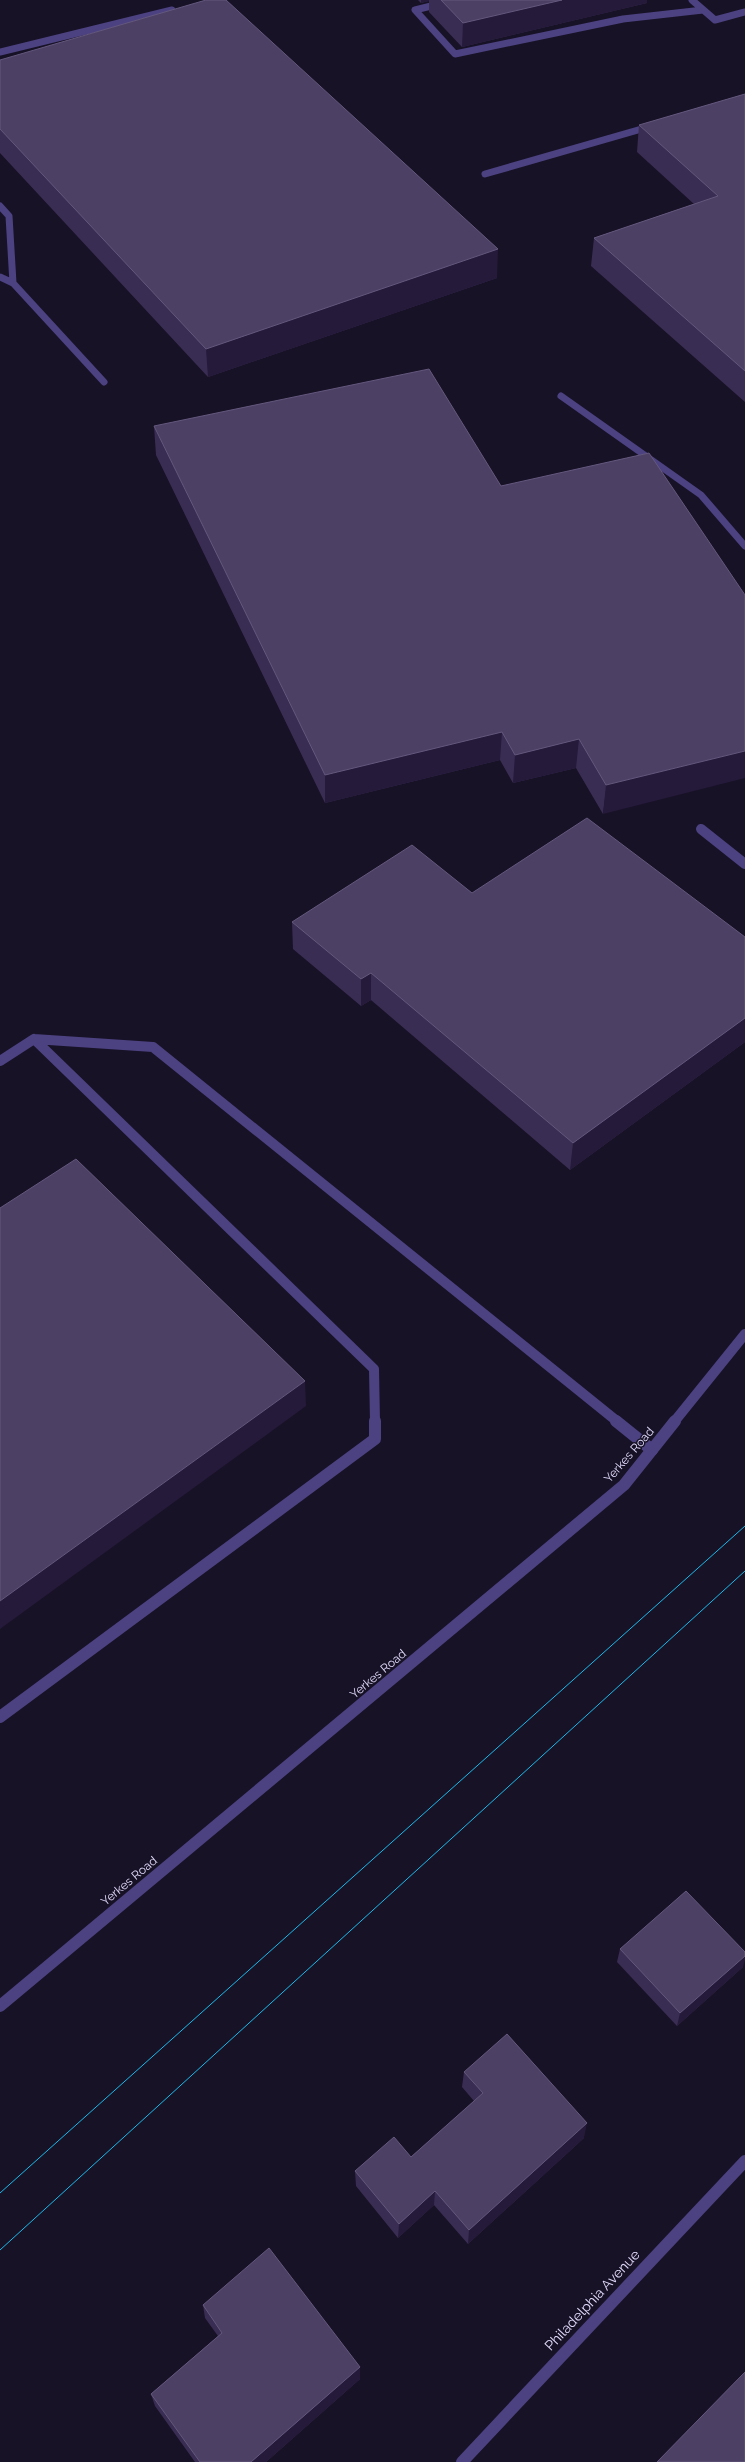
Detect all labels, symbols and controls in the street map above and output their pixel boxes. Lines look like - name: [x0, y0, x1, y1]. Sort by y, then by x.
- street label: Yerkes Road: [601, 1424, 657, 1486]
- street label: Yerkes Road: [347, 1647, 409, 1701]
- street label: Yerkes Road: [98, 1854, 160, 1908]
- street label: Philadelphia Avenue: [541, 2246, 643, 2354]

